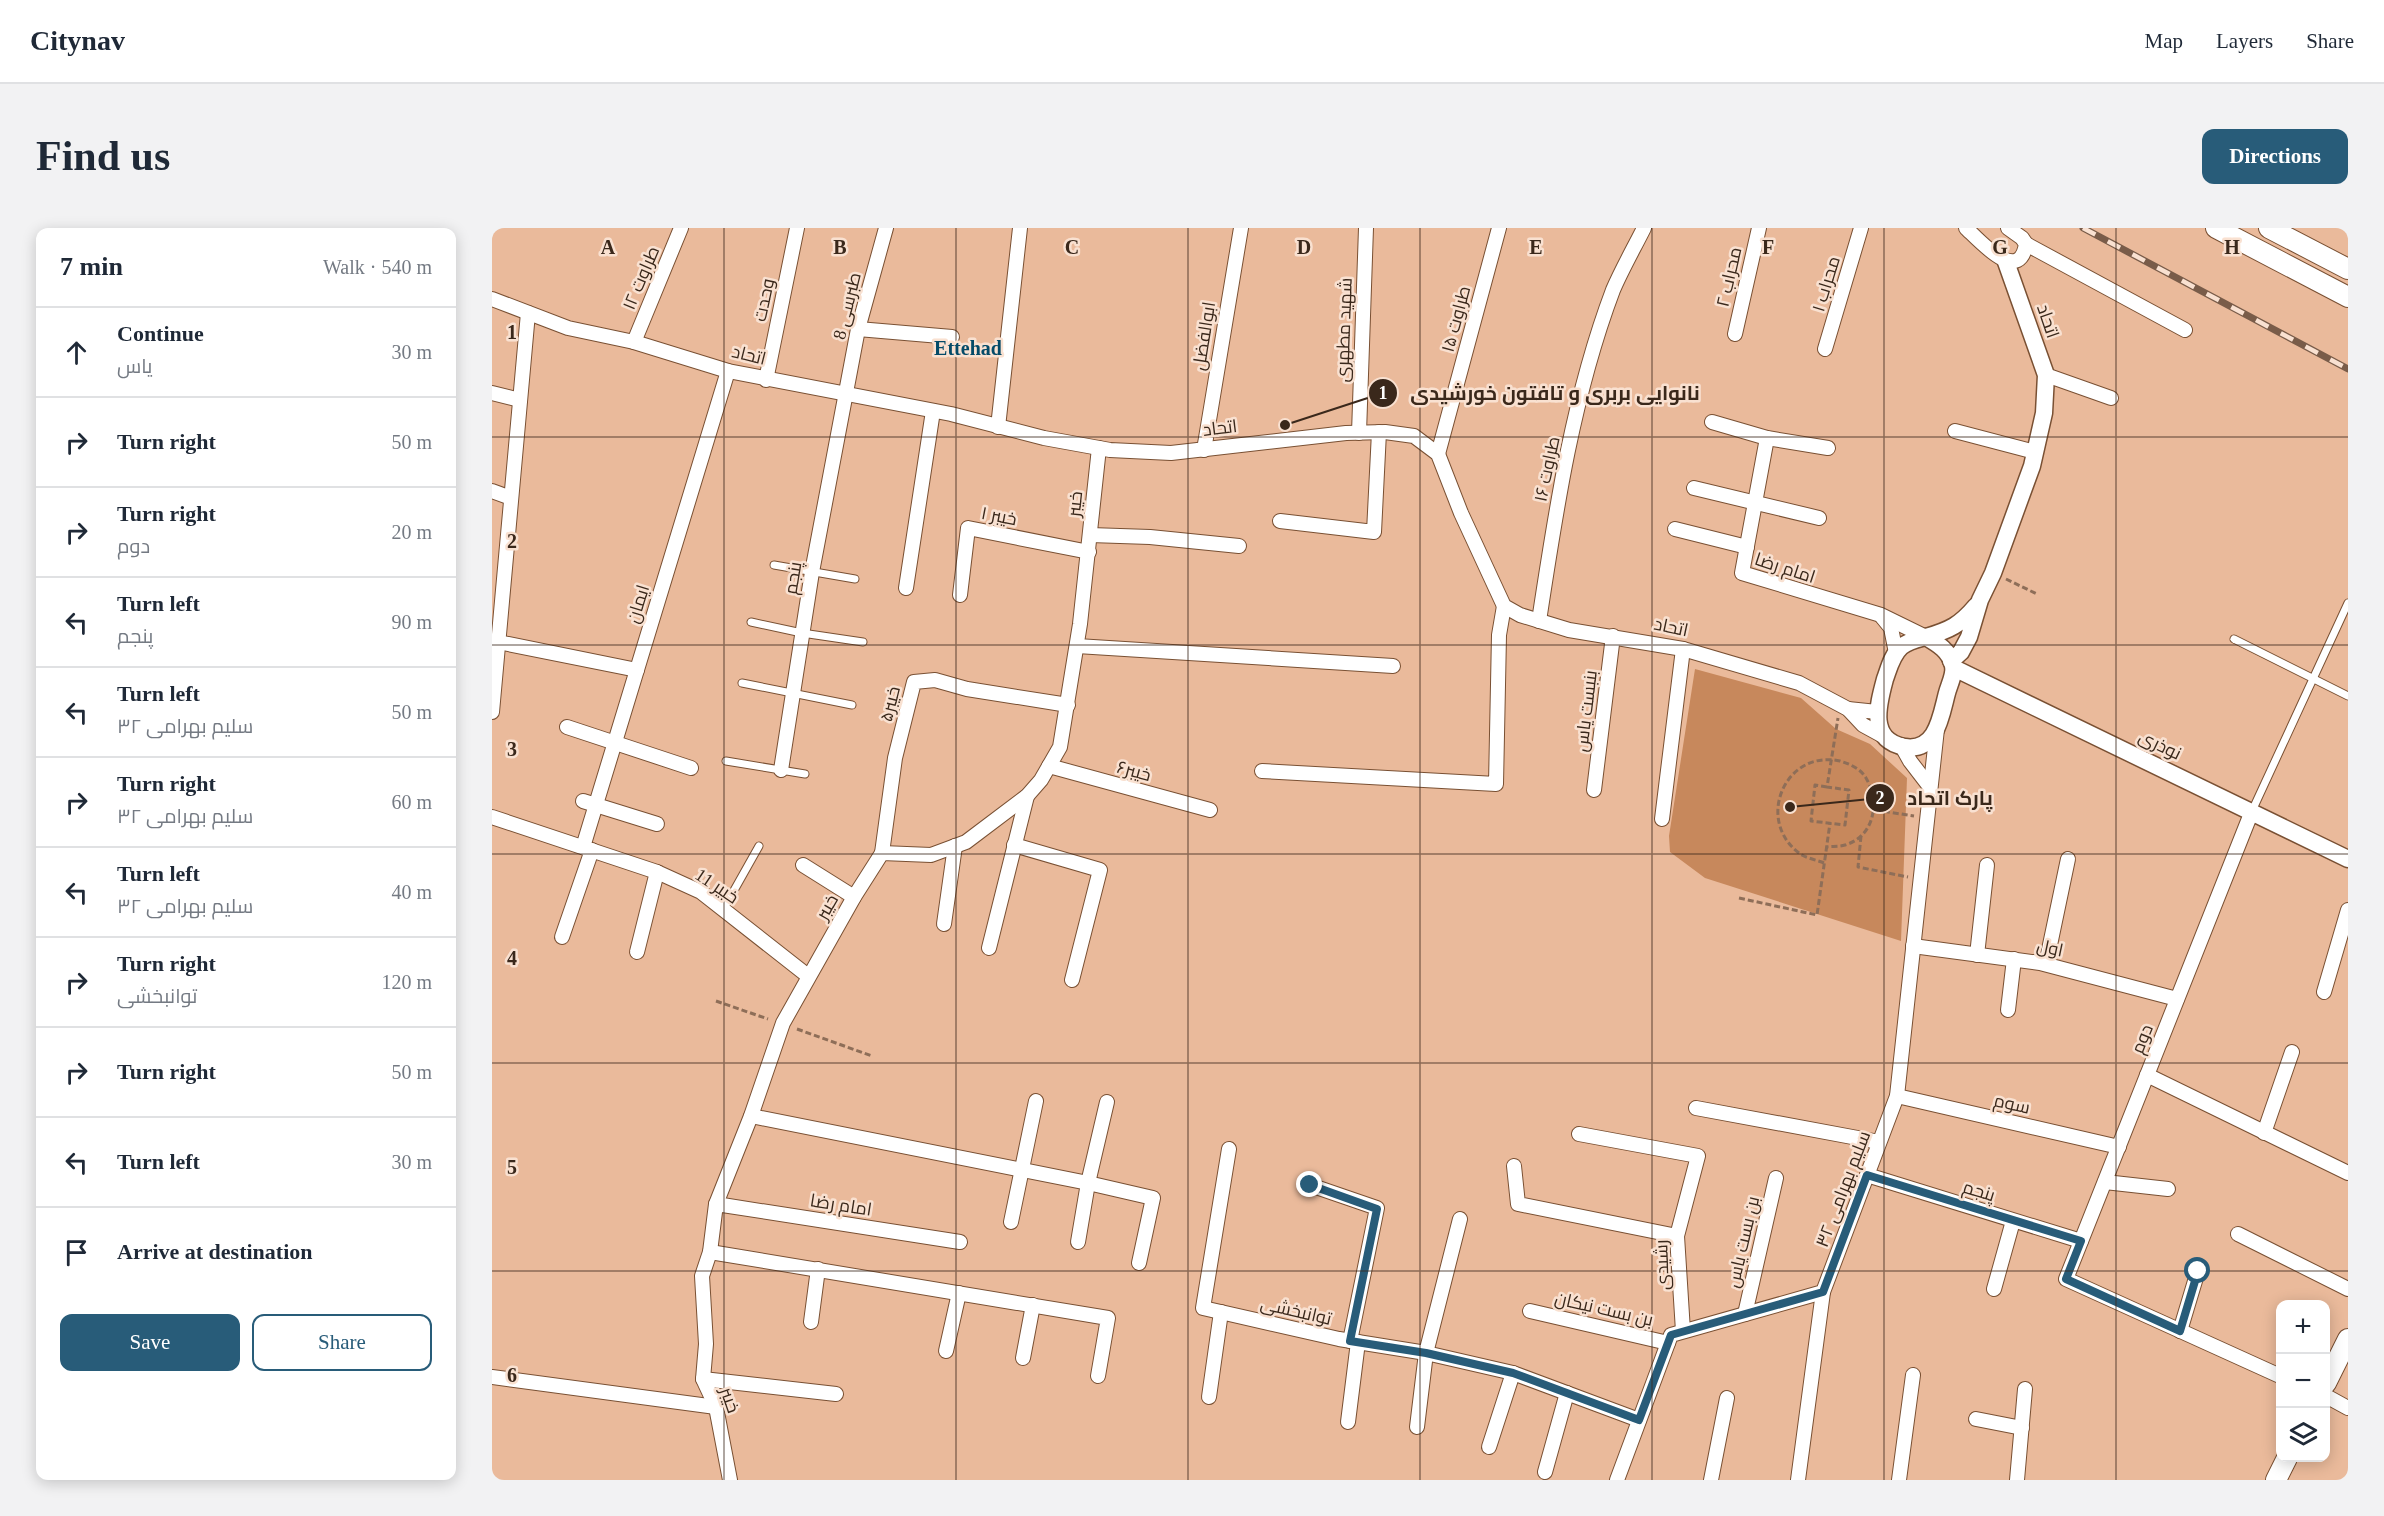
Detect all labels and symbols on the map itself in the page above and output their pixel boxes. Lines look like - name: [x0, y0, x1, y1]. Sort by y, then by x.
- text: A: [601, 236, 616, 258]
- text: B: [833, 236, 847, 258]
- text: C: [1065, 236, 1079, 258]
- text: D: [1297, 236, 1311, 258]
- text: E: [1529, 236, 1543, 258]
- text: F: [1762, 236, 1774, 258]
- text: G: [1992, 236, 2008, 258]
- text: H: [2224, 236, 2240, 258]
- street label: طراوت ۱۲: [619, 243, 664, 313]
- street label: محراب ۲: [1712, 245, 1747, 309]
- street label: محراب ۱: [1808, 254, 1845, 314]
- street label: طبرسی 8: [829, 270, 866, 342]
- street label: وحدت: [750, 277, 779, 324]
- street label: شهید مطهری: [1332, 277, 1357, 383]
- street label: طراوت ۱۵: [1438, 284, 1475, 354]
- street label: ابوالفضل: [1189, 300, 1220, 372]
- street label: اتحاد: [2033, 301, 2063, 341]
- text: 1: [507, 321, 517, 343]
- district label: Ettehad: [934, 337, 1002, 359]
- street label: اتحاد: [730, 341, 768, 369]
- callout: نانوایی بربری و تافتون خورشیدی: [1368, 374, 1712, 412]
- text: نانوایی بربری و تافتون خورشیدی: [1410, 382, 1700, 405]
- text: 1: [1379, 383, 1388, 403]
- street label: اتحاد: [1202, 416, 1238, 440]
- street label: طراوت ۱۶: [1530, 434, 1565, 504]
- street label: خیبر: [1064, 490, 1087, 519]
- street label: خیبر ۱: [979, 503, 1019, 530]
- text: 2: [507, 530, 517, 552]
- street label: امام رضا: [1752, 549, 1818, 589]
- street label: پنجم: [781, 560, 807, 596]
- street label: ایمان: [623, 582, 654, 626]
- street label: اتحاد: [1652, 614, 1690, 640]
- street label: بنبست یاس: [1571, 669, 1602, 753]
- street label: خیبر۵: [876, 684, 905, 724]
- street label: نوذری: [2135, 726, 2185, 765]
- text: 3: [507, 738, 517, 760]
- street label: خیبر۶: [1114, 757, 1153, 786]
- callout: پارک اتحاد: [1865, 779, 2004, 817]
- text: پارک اتحاد: [1907, 787, 1993, 812]
- text: 2: [1876, 788, 1885, 808]
- street label: خبیر 11: [691, 864, 742, 908]
- street label: خیبر: [811, 891, 843, 925]
- street label: اول: [2035, 935, 2065, 962]
- text: 4: [507, 947, 517, 969]
- street label: دوم: [2127, 1021, 2159, 1057]
- street label: سوم: [1991, 1090, 2032, 1120]
- street label: سلیم بهرامی ۳۲: [1812, 1128, 1876, 1251]
- text: 5: [507, 1156, 517, 1178]
- route end: [1296, 1171, 1322, 1197]
- street label: پنجم: [1960, 1177, 1998, 1207]
- street label: امام رضا: [808, 1190, 873, 1222]
- street label: بن بست یاس: [1723, 1194, 1764, 1290]
- street label: رشیدی: [1651, 1239, 1674, 1291]
- route start: [2184, 1257, 2210, 1283]
- street label: بن بست نیکان: [1553, 1288, 1655, 1331]
- street label: توانبخشی: [1258, 1293, 1334, 1330]
- text: 6: [507, 1364, 517, 1386]
- street label: خیبر: [715, 1384, 744, 1416]

